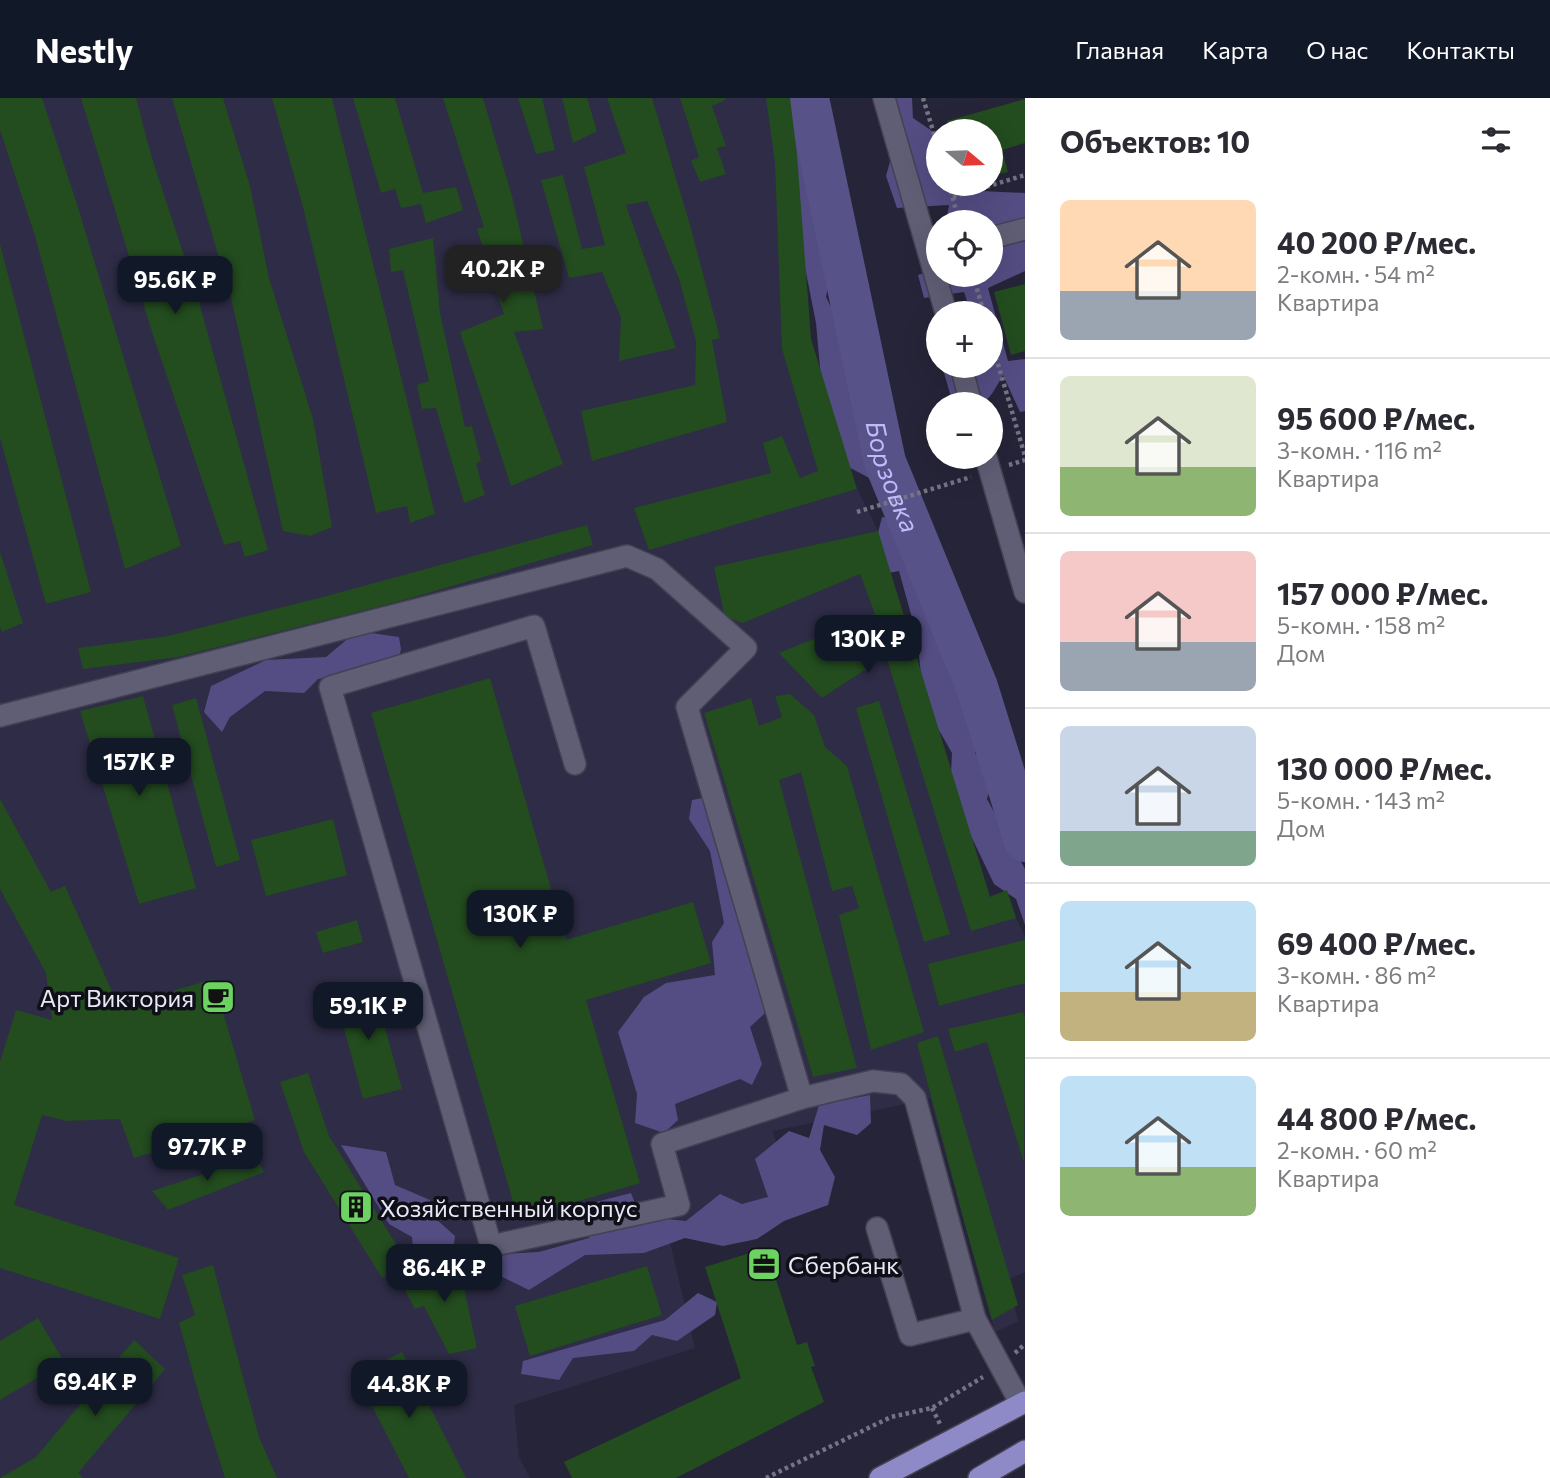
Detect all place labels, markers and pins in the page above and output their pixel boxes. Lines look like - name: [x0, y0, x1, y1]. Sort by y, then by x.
- pin: 40.2K ₽: [438, 246, 568, 305]
- pin: 95.6K ₽: [110, 256, 240, 316]
- pin: 130K ₽: [811, 616, 925, 675]
- pin: 157K ₽: [82, 738, 196, 798]
- pin: 130K ₽: [463, 890, 577, 950]
- cafe icon: Арт Виктория: [199, 978, 237, 1016]
- pin: 59.1K ₽: [303, 982, 433, 1042]
- place label: Арт Виктория: [40, 983, 194, 1012]
- pin: 97.7K ₽: [142, 1124, 272, 1183]
- building icon: Хозяйственный корпус: [337, 1188, 375, 1226]
- place label: Хозяйственный корпус: [380, 1193, 638, 1222]
- pin: 86.4K ₽: [379, 1244, 509, 1304]
- office icon: Сбербанк: [745, 1245, 783, 1283]
- place label: Сбербанк: [788, 1250, 899, 1279]
- pin: 69.4K ₽: [30, 1358, 160, 1418]
- pin: 44.8K ₽: [344, 1360, 474, 1420]

